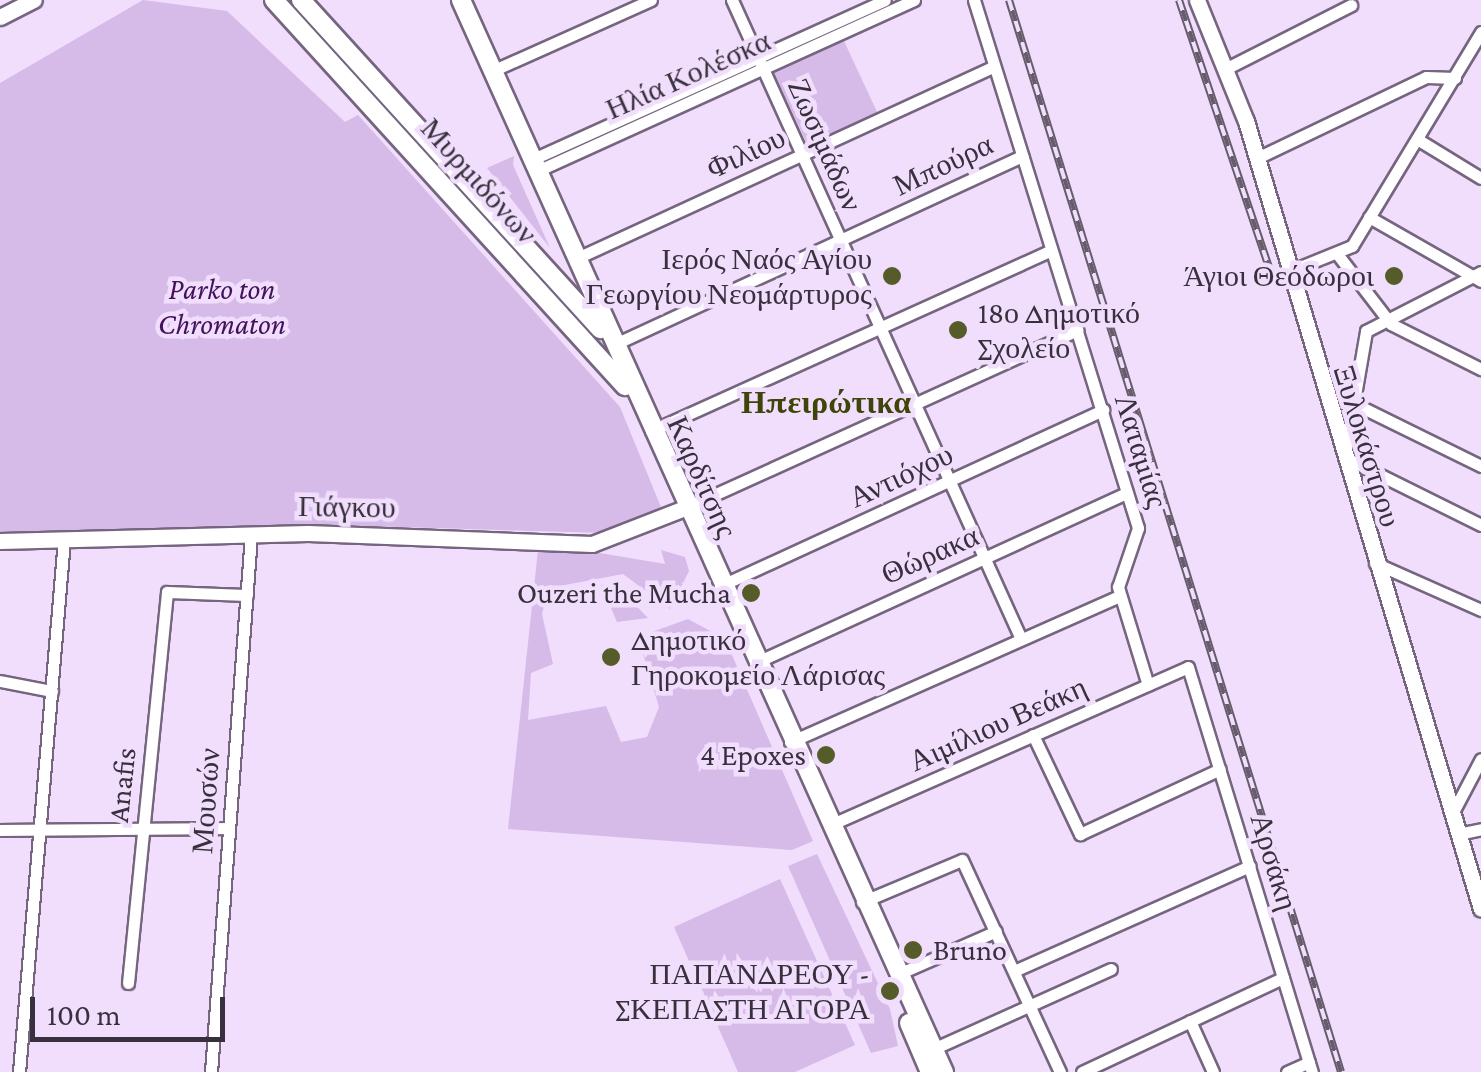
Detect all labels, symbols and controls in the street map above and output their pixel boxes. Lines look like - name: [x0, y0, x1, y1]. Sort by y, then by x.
- street label: Ηλία Κολέσκα: [600, 23, 776, 127]
- street label: Ζωσιμάδων: [780, 73, 870, 217]
- street label: Μυρμιδόνων: [413, 111, 545, 251]
- street label: Φιλίου: [701, 119, 791, 187]
- street label: Μπούρα: [887, 126, 999, 204]
- place label: Ιερός Ναός Αγίου Γεωργίου Νεομάρτυρος: [586, 241, 872, 312]
- place label: Άγιοι Θεόδωροι: [1183, 258, 1374, 294]
- marker: Ιερός Ναός Αγίου Γεωργίου Νεομάρτυρος: [881, 265, 903, 287]
- marker: Άγιοι Θεόδωροι: [1383, 265, 1405, 287]
- park label: Parko ton Chromaton: [158, 271, 286, 342]
- place label: 18ο Δημοτικό Σχολείο: [978, 295, 1140, 366]
- marker: 18ο Δημοτικό Σχολείο: [947, 319, 969, 341]
- street label: Ξυλοκάστρου: [1325, 361, 1409, 531]
- district label: Ηπειρώτικα: [741, 383, 911, 421]
- street label: Λαταμίας: [1107, 390, 1175, 512]
- street label: Καρδίτσης: [659, 411, 745, 543]
- street label: Αντιόχου: [843, 436, 959, 516]
- street label: Γιάγκου: [298, 488, 396, 526]
- street label: Θώρακα: [876, 518, 984, 592]
- place label: Ouzeri the Mucha: [517, 575, 731, 611]
- marker: Ouzeri the Mucha: [740, 582, 762, 604]
- place label: Δημοτικό Γηροκομείο Λάρισας: [631, 622, 885, 692]
- marker: Δημοτικό Γηροκομείο Λάρισας: [600, 646, 622, 668]
- street label: Αιμίλιου Βεάκη: [904, 669, 1092, 779]
- place label: 4 Epoxes: [700, 737, 806, 773]
- marker: 4 Epoxes: [815, 744, 837, 766]
- street label: Anafis: [100, 746, 144, 824]
- street label: Μουσών: [184, 747, 228, 855]
- street label: Αρσάκη: [1242, 809, 1306, 915]
- place label: Bruno: [933, 932, 1007, 968]
- marker: Bruno: [902, 939, 924, 961]
- place label: ΠΑΠΑΝΔΡΕΟΥ - ΣΚΕΠΑΣΤΗ ΑΓΟΡΑ: [616, 956, 870, 1026]
- scale bar: [35, 977, 230, 1039]
- marker: ΠΑΠΑΝΔΡΕΟΥ - ΣΚΕΠΑΣΤΗ ΑΓΟΡΑ: [879, 980, 901, 1002]
- text: 100 m: [47, 998, 121, 1031]

